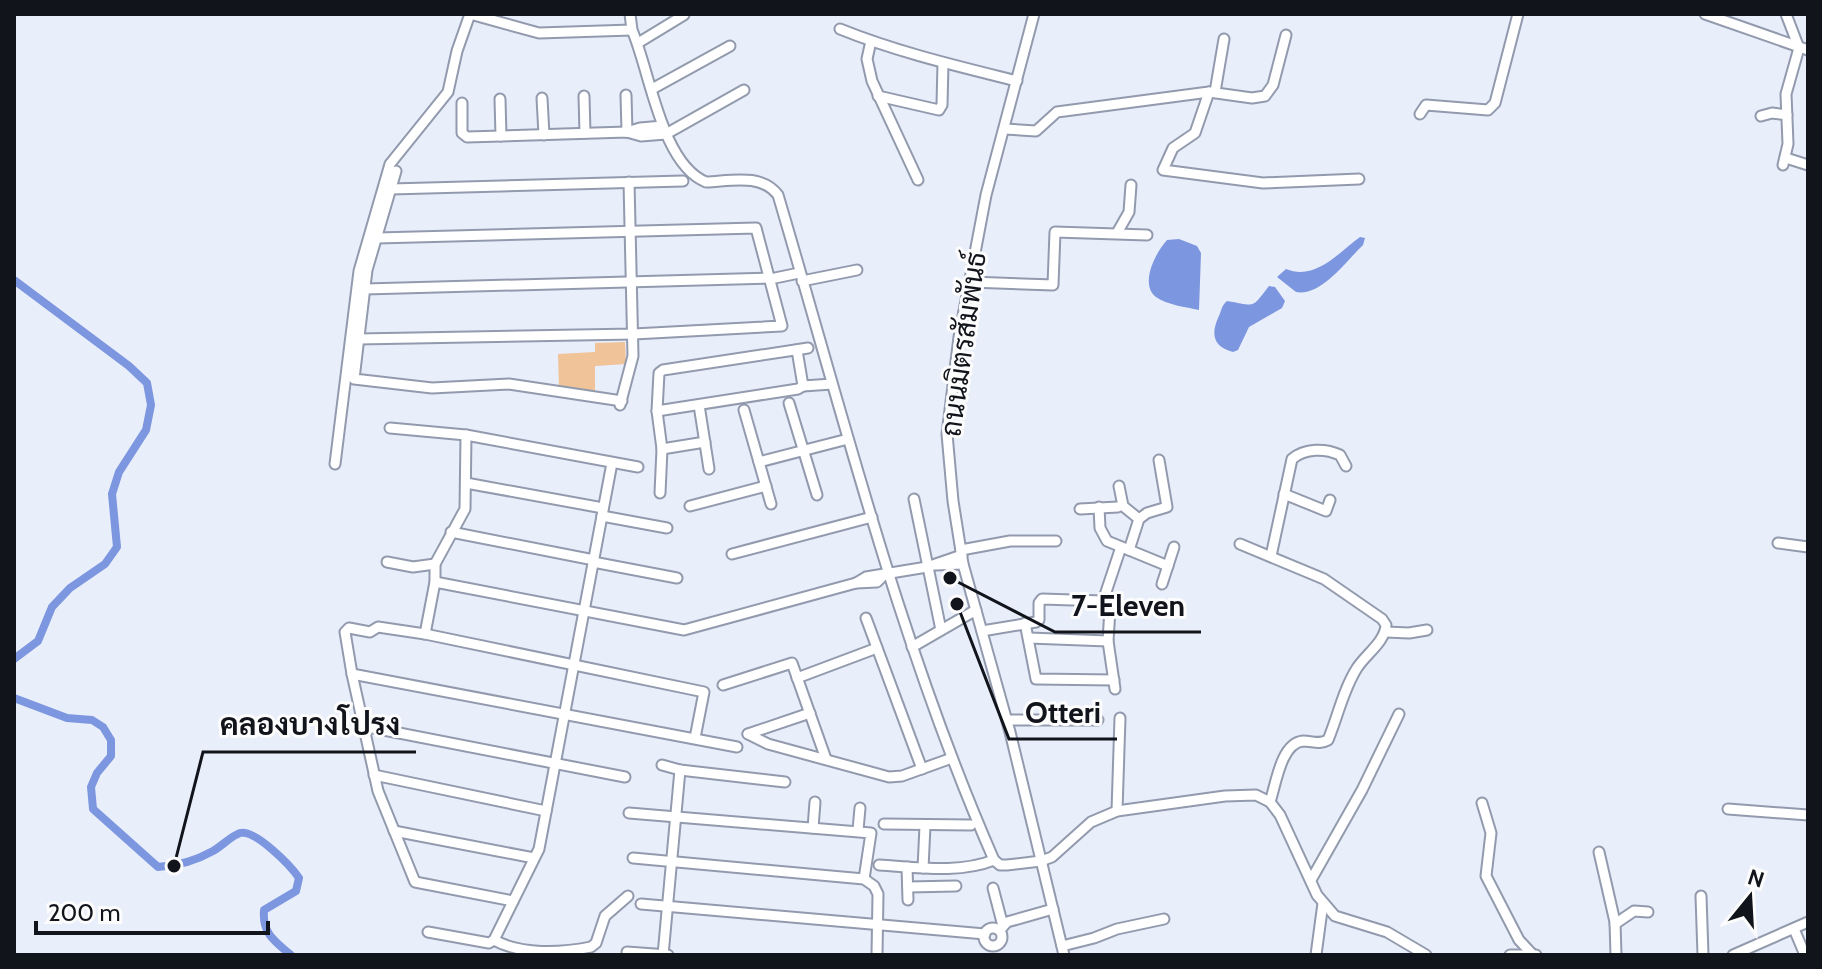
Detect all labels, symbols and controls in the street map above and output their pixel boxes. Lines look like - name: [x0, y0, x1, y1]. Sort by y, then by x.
- street label: ถนนมิตรสัมพันธ์: [931, 249, 993, 439]
- callout: 7-Eleven: [1055, 578, 1201, 632]
- text: 7-Eleven: [1071, 587, 1185, 624]
- callout: Otteri: [1009, 685, 1117, 739]
- text: Otteri: [1025, 694, 1101, 731]
- callout: คลองบางโปรง: [203, 698, 416, 752]
- text: คลองบางโปรง: [220, 704, 400, 743]
- north arrow: [1710, 857, 1790, 937]
- text: N: [1744, 863, 1768, 894]
- scale bar: [36, 885, 268, 935]
- text: 200 m: [48, 898, 121, 927]

